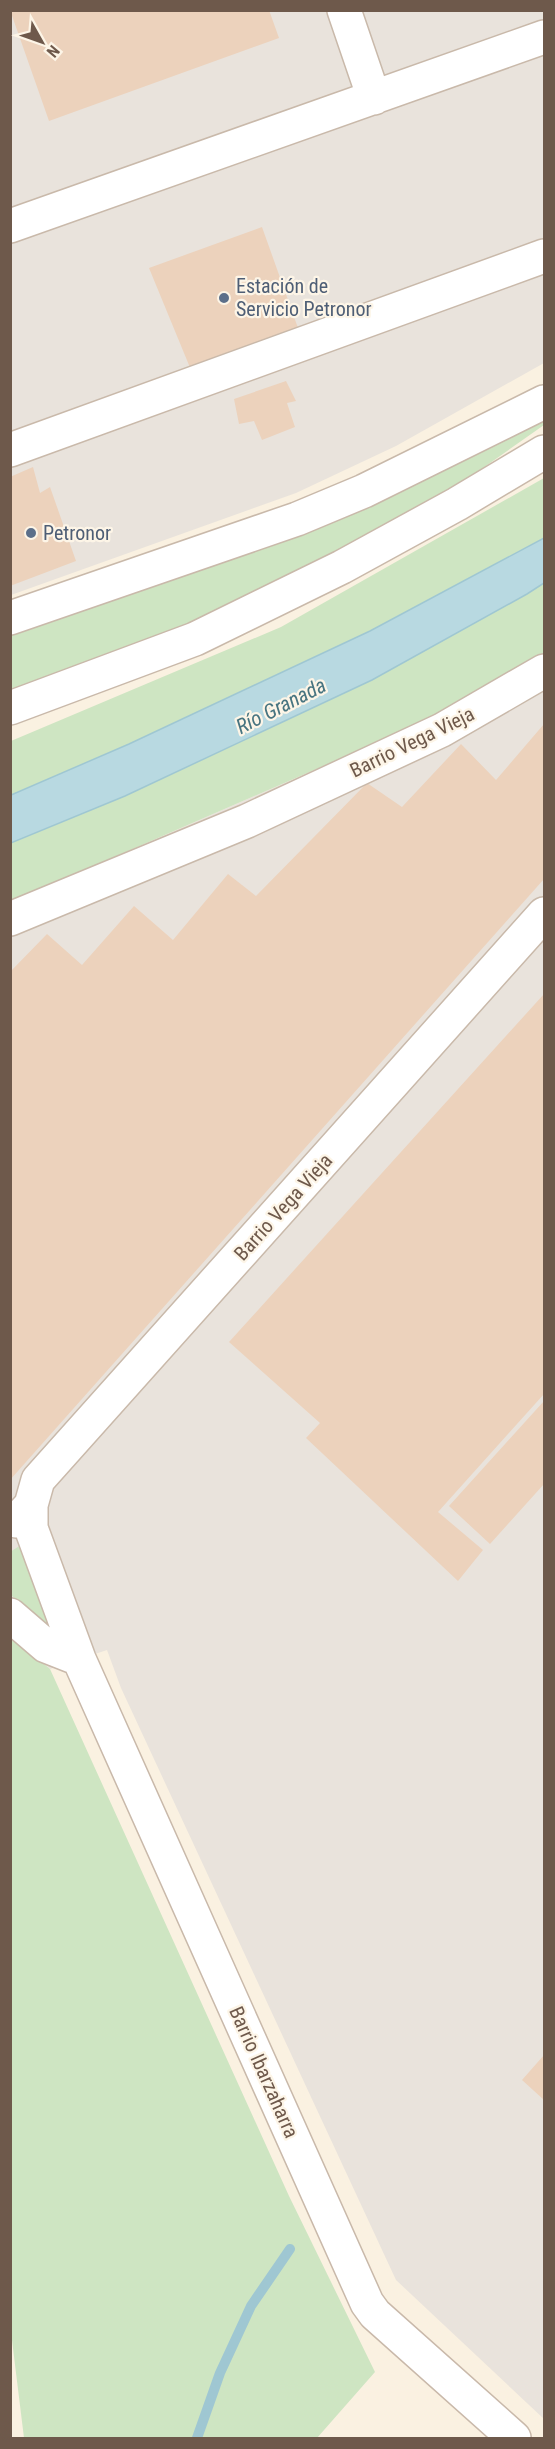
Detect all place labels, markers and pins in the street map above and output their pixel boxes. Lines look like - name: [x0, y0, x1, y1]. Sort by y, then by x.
- place label: Estación de Servicio Petronor: [236, 274, 372, 321]
- marker: Estación de Servicio Petronor: [217, 291, 231, 305]
- place label: Petronor: [43, 521, 111, 545]
- marker: Petronor: [24, 526, 38, 540]

